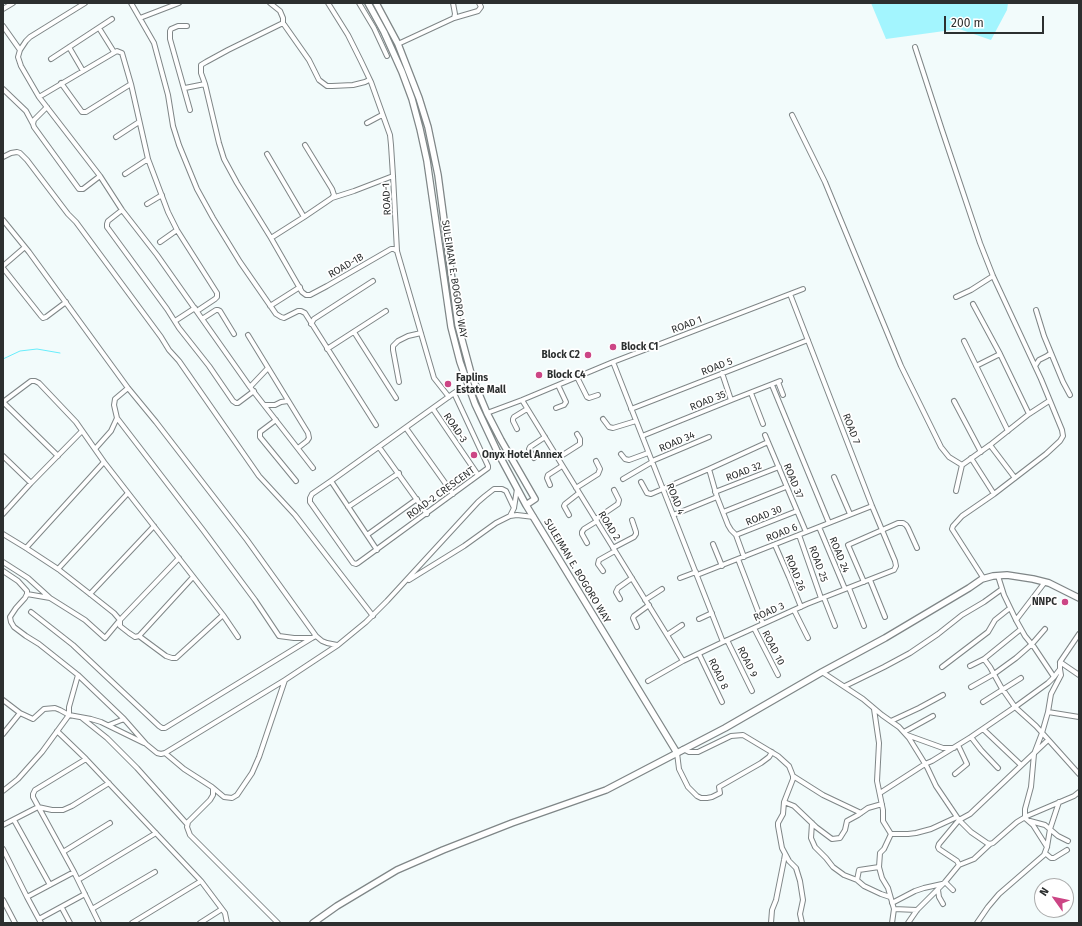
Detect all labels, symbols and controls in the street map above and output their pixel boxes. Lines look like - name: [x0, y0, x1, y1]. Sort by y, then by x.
- scale bar: [946, 8, 1046, 34]
- text: 200 m: [951, 16, 984, 30]
- street label: ROAD-1: [380, 182, 394, 216]
- street label: SULEIMAN E. BOGORO WAY: [439, 219, 469, 339]
- street label: ROAD-1B: [326, 251, 366, 281]
- street label: ROAD 1: [670, 314, 704, 336]
- place label: Block C1: [621, 341, 658, 353]
- marker: Block C1: [608, 342, 618, 352]
- place label: Block C2: [541, 349, 580, 361]
- marker: Block C2: [583, 350, 593, 360]
- street label: ROAD 5: [700, 356, 734, 378]
- place label: Block C4: [547, 369, 586, 381]
- marker: Block C4: [534, 370, 544, 380]
- place label: Faplins Estate Mall: [456, 372, 506, 396]
- marker: Faplins Estate Mall: [443, 379, 453, 389]
- street label: ROAD 35: [688, 388, 728, 414]
- street label: ROAD-3: [441, 411, 469, 445]
- street label: ROAD 7: [840, 412, 862, 446]
- street label: ROAD 34: [657, 429, 697, 455]
- place label: Onyx Hotel Annex: [482, 449, 562, 461]
- marker: Onyx Hotel Annex: [469, 450, 479, 460]
- street label: ROAD 32: [724, 460, 764, 484]
- street label: ROAD 37: [781, 462, 805, 500]
- street label: ROAD-2 CRESCENT: [405, 464, 477, 522]
- street label: ROAD 4: [663, 481, 687, 517]
- street label: ROAD 30: [744, 503, 784, 529]
- street label: ROAD 2: [595, 509, 623, 543]
- street label: SULEIMAN E. BOGORO WAY: [541, 517, 613, 625]
- street label: ROAD 6: [764, 521, 800, 545]
- street label: ROAD 24: [826, 535, 852, 575]
- street label: ROAD 25: [806, 544, 830, 584]
- street label: ROAD 26: [782, 553, 808, 593]
- place label: NNPC: [1032, 596, 1057, 608]
- marker: NNPC: [1060, 597, 1070, 607]
- street label: ROAD 3: [752, 600, 786, 624]
- street label: ROAD 10: [759, 629, 787, 667]
- street label: ROAD 9: [734, 645, 760, 679]
- street label: ROAD 8: [705, 656, 731, 692]
- north arrow: [1034, 878, 1074, 918]
- text: N: [1037, 885, 1052, 898]

